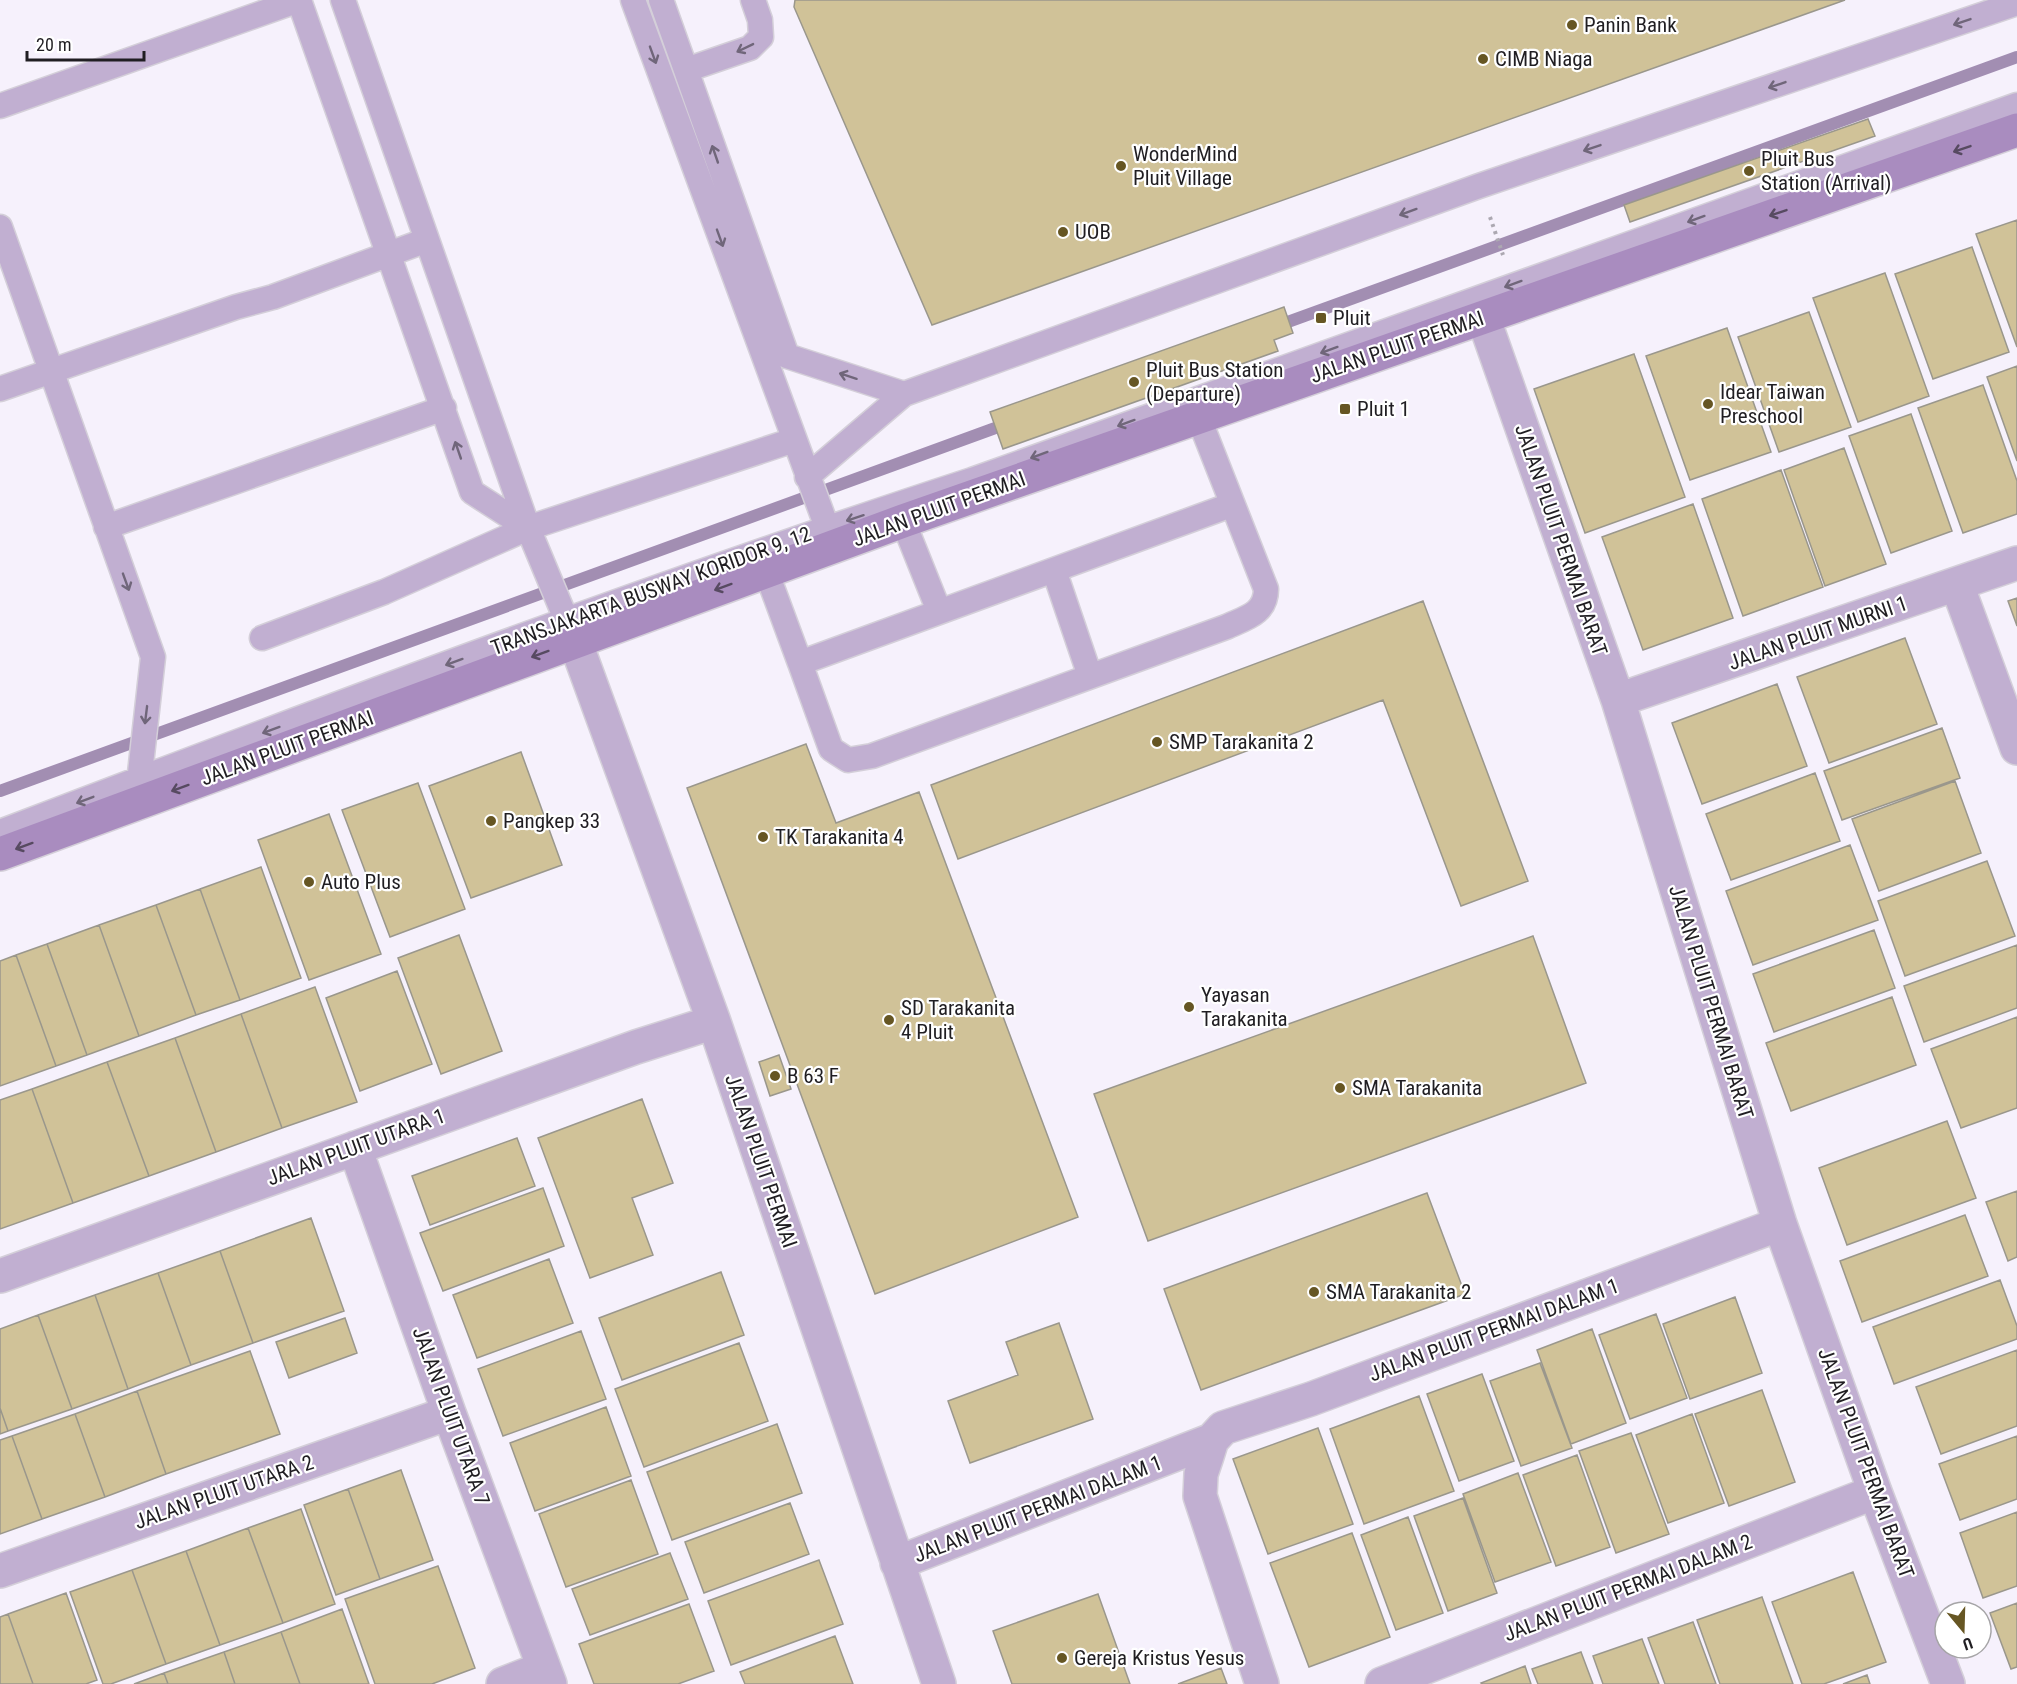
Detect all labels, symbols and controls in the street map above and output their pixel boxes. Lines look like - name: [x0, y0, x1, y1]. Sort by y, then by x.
- place label: Panin Bank: [1584, 13, 1677, 37]
- one-way arrow: [1953, 17, 1972, 28]
- marker: Panin Bank: [1565, 18, 1579, 32]
- scale bar: [27, 24, 144, 62]
- text: 20 m: [36, 34, 71, 55]
- one-way arrow: [736, 43, 754, 55]
- one-way arrow: [648, 45, 659, 64]
- place label: CIMB Niaga: [1495, 47, 1593, 71]
- marker: CIMB Niaga: [1476, 52, 1490, 66]
- one-way arrow: [1768, 80, 1787, 91]
- place label: WonderMind Pluit Village: [1133, 142, 1237, 190]
- one-way arrow: [1583, 143, 1602, 154]
- one-way arrow: [1953, 144, 1972, 155]
- one-way arrow: [709, 145, 720, 164]
- place label: Pluit Bus Station (Arrival): [1761, 147, 1891, 195]
- marker: WonderMind Pluit Village: [1114, 159, 1128, 173]
- marker: Pluit Bus Station (Arrival): [1742, 164, 1756, 178]
- one-way arrow: [1399, 207, 1418, 218]
- one-way arrow: [1769, 209, 1788, 220]
- one-way arrow: [1687, 214, 1706, 225]
- place label: UOB: [1075, 220, 1111, 244]
- marker: UOB: [1056, 225, 1070, 239]
- one-way arrow: [715, 228, 726, 247]
- one-way arrow: [1504, 280, 1522, 291]
- street label: JALAN PLUIT PERMAI: [1307, 306, 1487, 388]
- place label: Pluit: [1333, 306, 1371, 330]
- marker: Pluit: [1314, 311, 1328, 325]
- one-way arrow: [1320, 346, 1339, 357]
- place label: Pluit Bus Station (Departure): [1146, 358, 1283, 406]
- one-way arrow: [839, 370, 858, 381]
- marker: Pluit Bus Station (Departure): [1127, 375, 1141, 389]
- place label: Idear Taiwan Preschool: [1720, 380, 1825, 428]
- place label: Pluit 1: [1357, 397, 1410, 421]
- marker: Idear Taiwan Preschool: [1701, 397, 1715, 411]
- marker: Pluit 1: [1338, 402, 1352, 416]
- one-way arrow: [1117, 419, 1136, 430]
- street label: JALAN PLUIT PERMAI BARAT: [1510, 421, 1612, 659]
- one-way arrow: [451, 441, 462, 460]
- one-way arrow: [1031, 450, 1049, 461]
- street label: JALAN PLUIT PERMAI: [849, 467, 1029, 551]
- one-way arrow: [846, 513, 865, 524]
- street label: TRANSJAKARTA BUSWAY KORIDOR 9, 12: [488, 522, 814, 660]
- one-way arrow: [121, 572, 132, 591]
- one-way arrow: [714, 582, 733, 593]
- street label: JALAN PLUIT MURNI 1: [1725, 591, 1911, 675]
- one-way arrow: [531, 649, 550, 660]
- one-way arrow: [445, 658, 464, 669]
- one-way arrow: [140, 705, 151, 725]
- street label: JALAN PLUIT PERMAI: [197, 706, 377, 790]
- one-way arrow: [263, 725, 281, 736]
- place label: SMP Tarakanita 2: [1169, 730, 1314, 754]
- marker: SMP Tarakanita 2: [1150, 735, 1164, 749]
- one-way arrow: [171, 783, 190, 794]
- one-way arrow: [76, 795, 94, 806]
- place label: Pangkep 33: [503, 809, 600, 833]
- marker: Pangkep 33: [484, 814, 498, 828]
- place label: TK Tarakanita 4: [775, 825, 904, 849]
- marker: TK Tarakanita 4: [756, 830, 770, 844]
- one-way arrow: [15, 841, 33, 852]
- place label: Auto Plus: [321, 870, 401, 894]
- marker: Auto Plus: [302, 875, 316, 889]
- street label: JALAN PLUIT PERMAI BARAT: [1664, 882, 1758, 1122]
- place label: Yayasan Tarakanita: [1201, 983, 1288, 1031]
- place label: SD Tarakanita 4 Pluit: [901, 996, 1015, 1044]
- marker: Yayasan Tarakanita: [1182, 1000, 1196, 1014]
- marker: SD Tarakanita 4 Pluit: [882, 1013, 896, 1027]
- place label: B 63 F: [787, 1064, 839, 1088]
- marker: B 63 F: [768, 1069, 782, 1083]
- street label: JALAN PLUIT PERMAI: [720, 1071, 802, 1251]
- place label: SMA Tarakanita: [1352, 1076, 1482, 1100]
- marker: SMA Tarakanita: [1333, 1081, 1347, 1095]
- street label: JALAN PLUIT UTARA 1: [264, 1104, 448, 1190]
- street label: JALAN PLUIT PERMAI DALAM 1: [1366, 1274, 1622, 1386]
- place label: SMA Tarakanita 2: [1326, 1280, 1471, 1304]
- marker: SMA Tarakanita 2: [1307, 1285, 1321, 1299]
- street label: JALAN PLUIT UTARA 7: [408, 1324, 494, 1508]
- street label: JALAN PLUIT PERMAI BARAT: [1813, 1345, 1919, 1581]
- street label: JALAN PLUIT UTARA 2: [131, 1450, 317, 1534]
- street label: JALAN PLUIT PERMAI DALAM 1: [910, 1450, 1166, 1568]
- street label: JALAN PLUIT PERMAI DALAM 2: [1500, 1529, 1756, 1647]
- north arrow: [1933, 1600, 1993, 1660]
- text: U: [1960, 1633, 1975, 1654]
- place label: Gereja Kristus Yesus: [1074, 1646, 1244, 1670]
- marker: Gereja Kristus Yesus: [1055, 1651, 1069, 1665]

